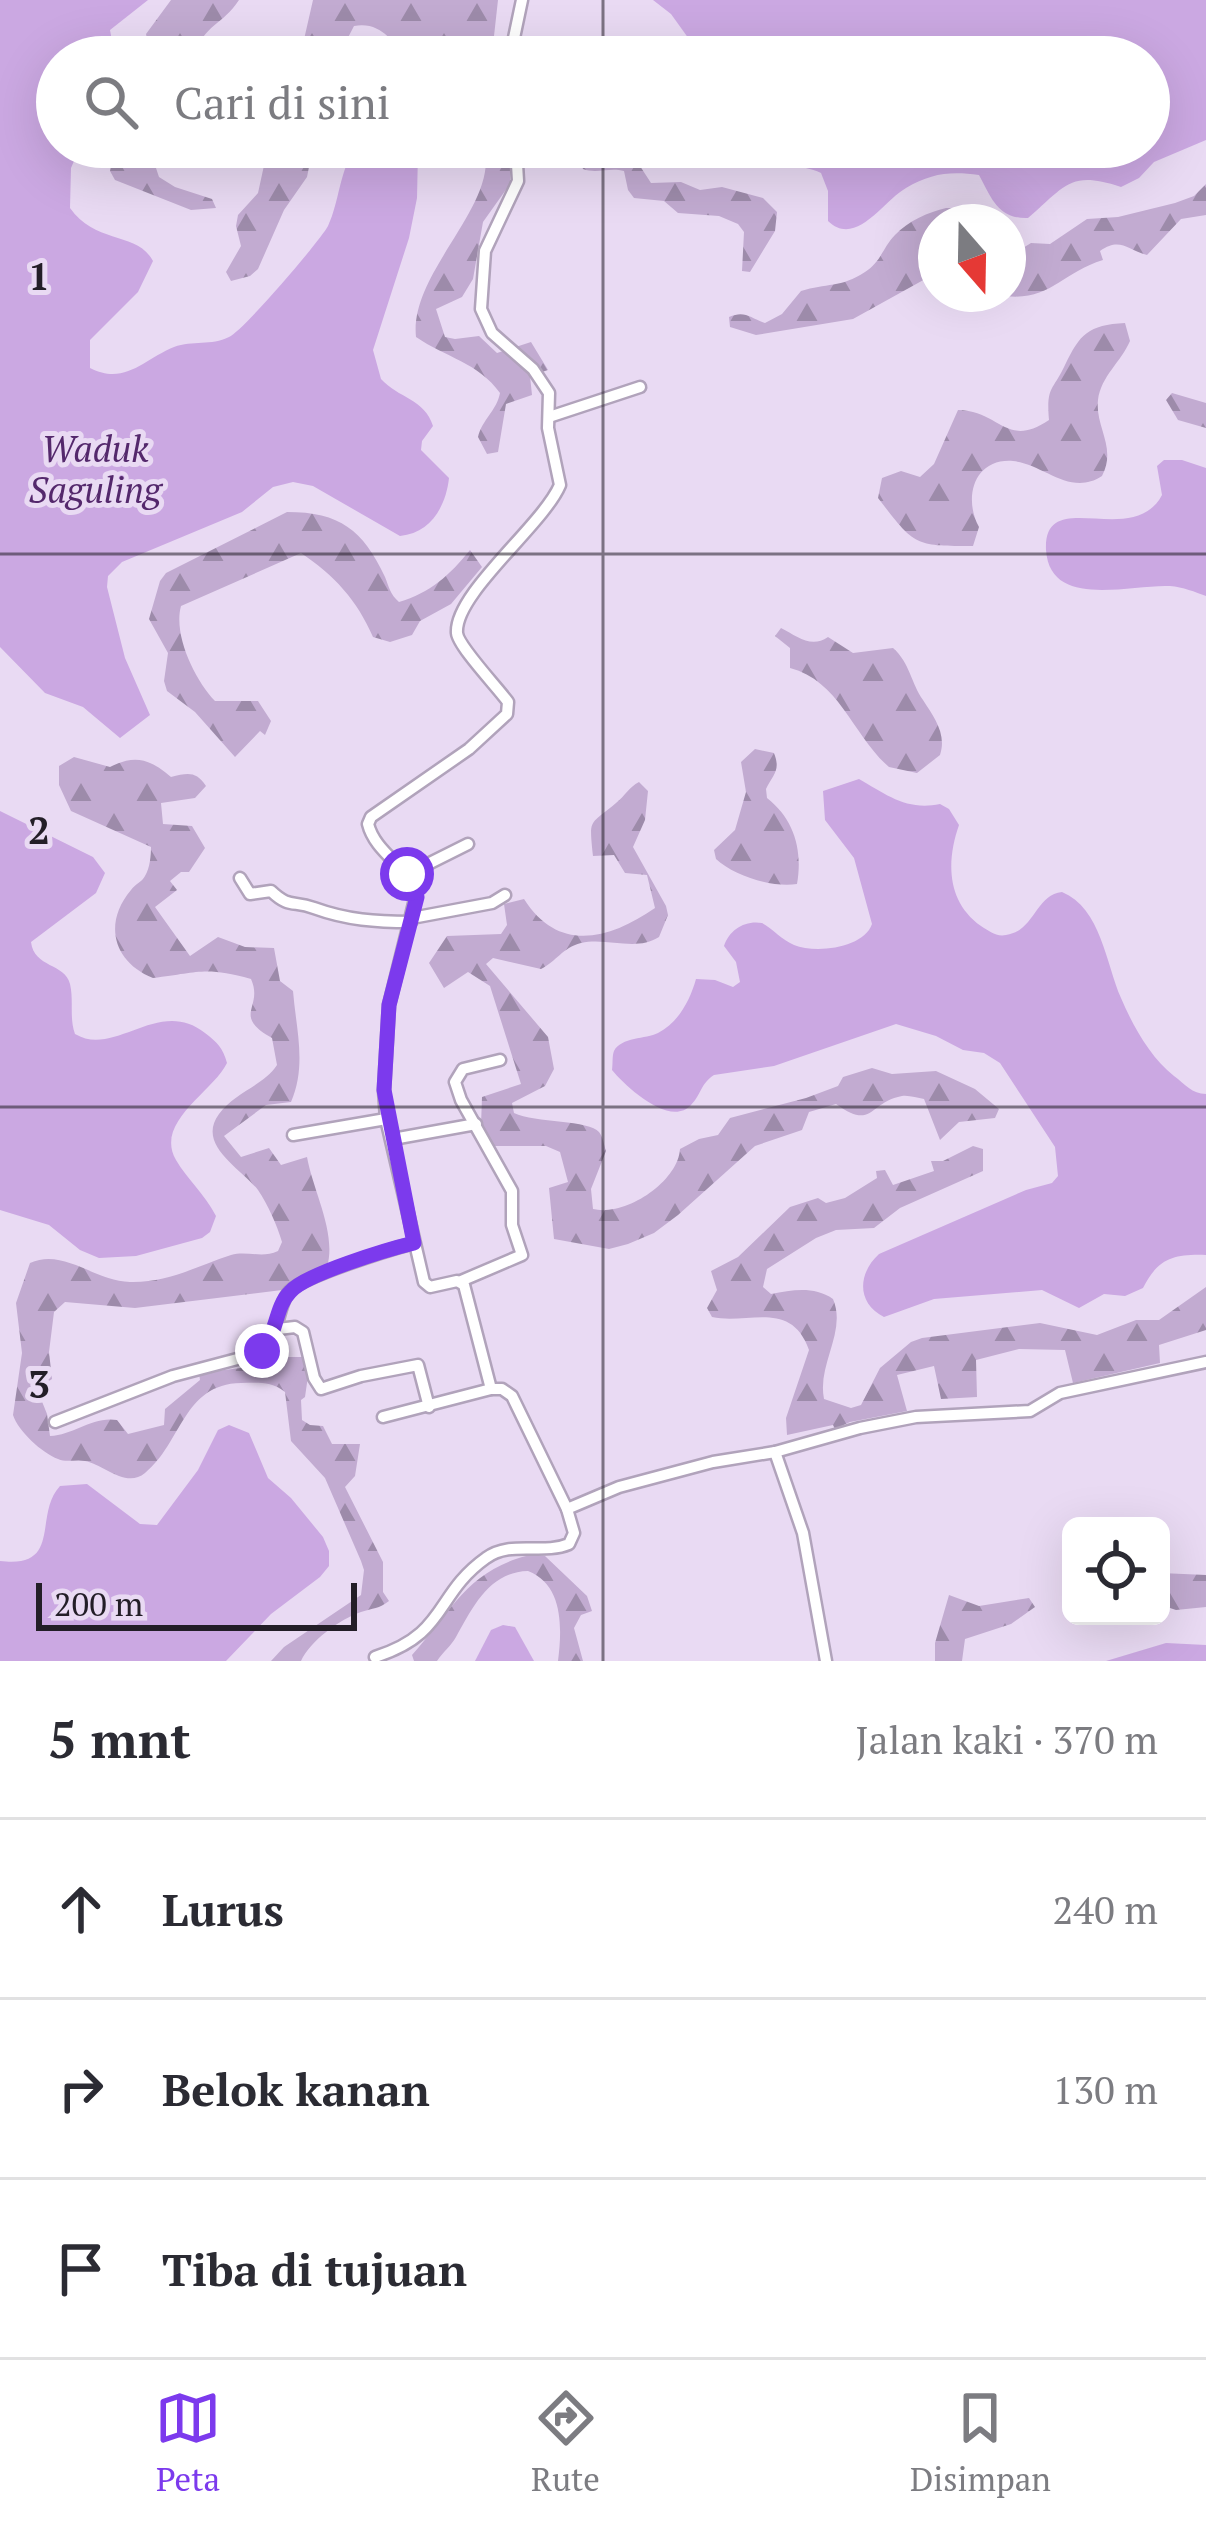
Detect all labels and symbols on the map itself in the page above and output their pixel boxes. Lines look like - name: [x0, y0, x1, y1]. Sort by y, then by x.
- north arrow: [918, 204, 1026, 312]
- text: 1: [28, 249, 50, 301]
- water label: Waduk Saguling: [29, 425, 164, 513]
- text: 2: [28, 803, 50, 855]
- route start: [380, 847, 434, 901]
- route end: [235, 1324, 289, 1378]
- text: 3: [28, 1357, 50, 1409]
- scale bar: [36, 1577, 357, 1630]

